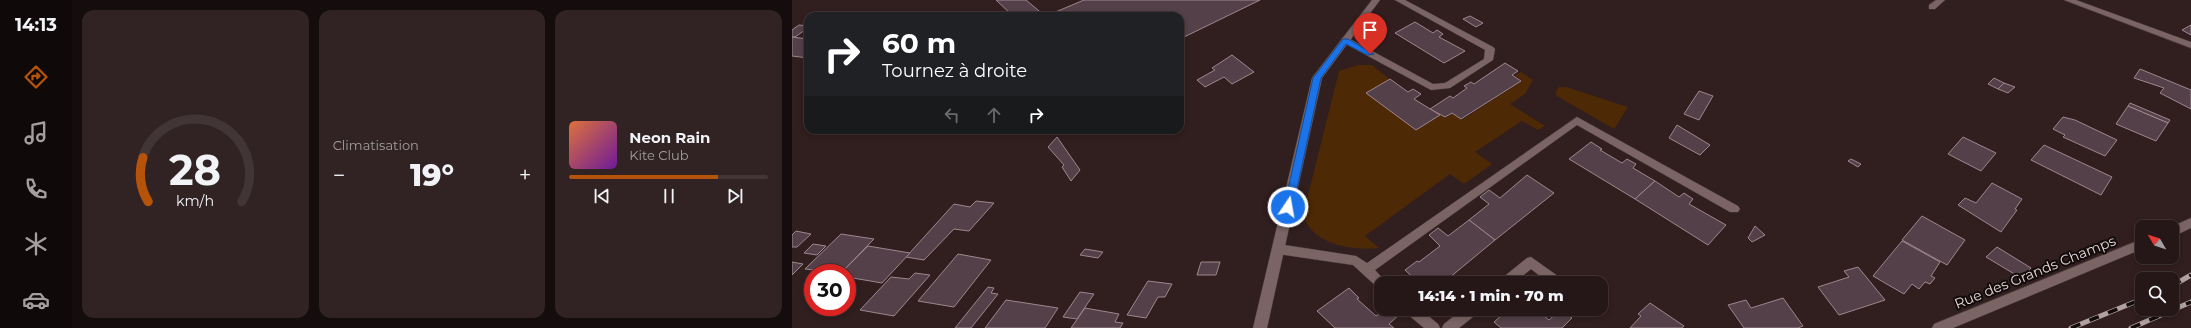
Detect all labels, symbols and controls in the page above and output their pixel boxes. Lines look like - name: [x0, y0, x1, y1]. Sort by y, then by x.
- pin: [1353, 13, 1387, 54]
- text: 14:13: [15, 14, 57, 36]
- icon: arrive: [1359, 19, 1381, 41]
- text: 60 m: [882, 26, 956, 60]
- icon: right: [816, 28, 868, 80]
- text: Tournez à droite: [882, 60, 1027, 82]
- icon: directions: [22, 63, 50, 91]
- icon: left: [941, 104, 963, 126]
- icon: ahead: [983, 104, 1005, 126]
- icon: right: [1025, 104, 1047, 126]
- icon: music: [22, 119, 50, 147]
- text: Neon Rain: [629, 128, 710, 147]
- text: Climatisation: [333, 137, 419, 153]
- text: 28: [169, 145, 221, 195]
- text: Kite Club: [629, 147, 689, 163]
- text: 19°: [410, 157, 454, 194]
- text: −: [333, 162, 345, 189]
- text: +: [519, 162, 531, 189]
- icon: phone: [22, 175, 50, 203]
- icon: previous: [591, 185, 613, 207]
- icon: pause: [658, 185, 680, 207]
- icon: next: [724, 185, 746, 207]
- position arrow: [1267, 186, 1309, 228]
- text: km/h: [176, 192, 214, 210]
- north arrow: [2135, 220, 2179, 264]
- map controls: [2135, 220, 2179, 316]
- icon: climate: [22, 230, 50, 258]
- street label: Rue des Grands Champs: [1952, 231, 2119, 313]
- speed limit sign: 30: [804, 264, 856, 316]
- button: search: [2135, 272, 2179, 316]
- icon: car: [22, 286, 50, 314]
- text: 14:14 · 1 min · 70 m: [1418, 286, 1564, 305]

